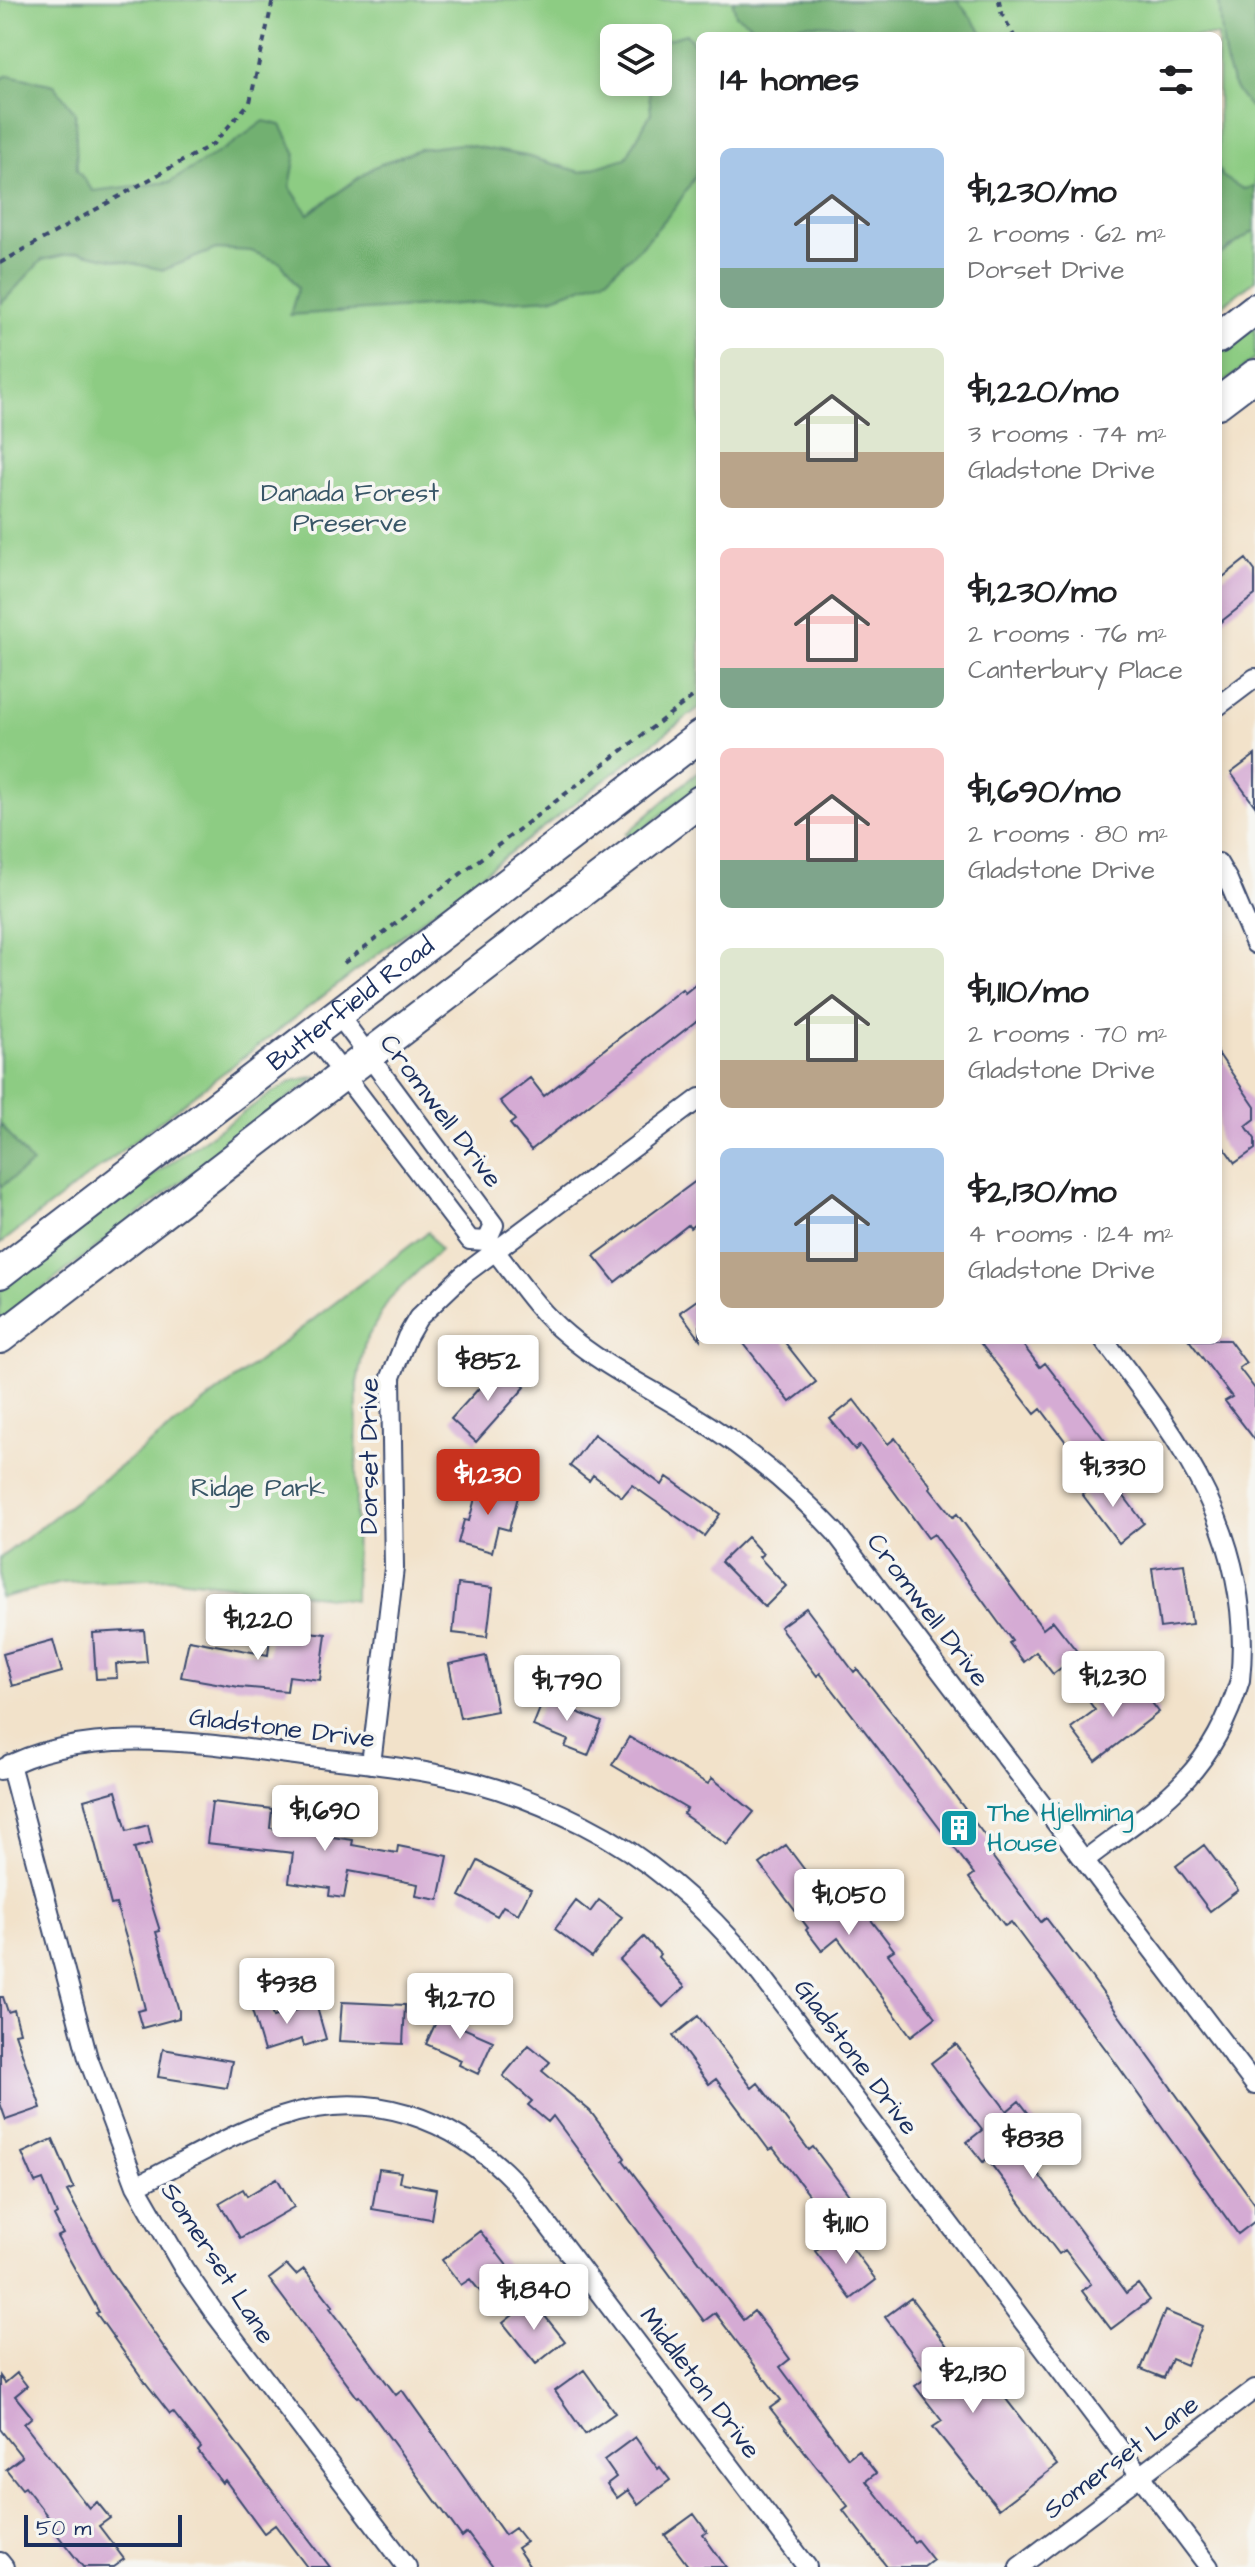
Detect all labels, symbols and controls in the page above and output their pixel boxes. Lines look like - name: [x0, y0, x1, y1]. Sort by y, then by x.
- map controls: [600, 24, 672, 96]
- button: layers: [600, 24, 672, 96]
- text: 14 homes: [720, 56, 859, 104]
- icon: filters: [1154, 58, 1198, 102]
- text: $1,230/mo: [968, 168, 1117, 216]
- icon: home: [784, 180, 880, 276]
- text: 2 rooms · 62 m²: [968, 216, 1166, 252]
- text: Dorset Drive: [968, 252, 1125, 288]
- text: $1,220/mo: [968, 368, 1119, 416]
- icon: home: [784, 380, 880, 476]
- text: 3 rooms · 74 m²: [968, 416, 1167, 452]
- text: Gladstone Drive: [968, 452, 1155, 488]
- park label: Danada Forest Preserve: [261, 475, 439, 541]
- text: $1,230/mo: [968, 568, 1117, 616]
- icon: home: [784, 580, 880, 676]
- text: 2 rooms · 76 m²: [968, 616, 1167, 652]
- text: Canterbury Place: [968, 652, 1183, 688]
- text: $1,690/mo: [968, 768, 1121, 816]
- icon: home: [784, 780, 880, 876]
- text: 2 rooms · 80 m²: [968, 816, 1168, 852]
- text: Gladstone Drive: [968, 852, 1155, 888]
- street label: Butterfield Road: [260, 928, 442, 1080]
- text: $1,110/mo: [968, 968, 1089, 1016]
- icon: home: [784, 980, 880, 1076]
- text: 2 rooms · 70 m²: [968, 1016, 1167, 1052]
- street label: Cromwell Drive: [371, 1027, 511, 1195]
- text: Gladstone Drive: [968, 1052, 1155, 1088]
- text: $2,130/mo: [968, 1168, 1117, 1216]
- icon: home: [784, 1180, 880, 1276]
- text: 4 rooms · 124 m²: [968, 1216, 1174, 1252]
- text: Gladstone Drive: [968, 1252, 1155, 1288]
- pin: $852: [441, 1335, 535, 1403]
- text: $852: [456, 1343, 520, 1379]
- street label: Dorset Drive: [351, 1378, 387, 1534]
- pin: $1,330: [1048, 1441, 1178, 1509]
- pin: $1,230: [423, 1449, 553, 1517]
- text: $1,330: [1080, 1449, 1146, 1485]
- text: $1,230: [455, 1457, 521, 1493]
- park label: Ridge Park: [191, 1470, 325, 1508]
- street label: Cromwell Drive: [858, 1526, 998, 1694]
- pin: $1,220: [193, 1594, 323, 1662]
- text: $1,220: [224, 1602, 292, 1638]
- pin: $1,230: [1048, 1651, 1178, 1719]
- pin: $1,790: [502, 1655, 632, 1723]
- text: $1,230: [1080, 1659, 1146, 1695]
- text: $1,790: [532, 1663, 602, 1699]
- street label: Gladstone Drive: [187, 1699, 377, 1757]
- pin: $1,690: [260, 1785, 390, 1853]
- text: $1,690: [290, 1793, 360, 1829]
- place label: The Hjellming House: [987, 1795, 1134, 1861]
- building icon: The Hjellming House: [938, 1807, 980, 1849]
- pin: $1,050: [784, 1869, 914, 1937]
- text: $1,050: [812, 1877, 886, 1913]
- pin: $938: [240, 1958, 334, 2026]
- text: $938: [257, 1966, 317, 2002]
- street label: Gladstone Drive: [785, 1971, 927, 2143]
- pin: $1,270: [395, 1973, 525, 2041]
- text: $1,270: [425, 1981, 495, 2017]
- pin: $838: [986, 2113, 1080, 2181]
- text: $838: [1002, 2121, 1064, 2157]
- street label: Somerset Lane: [152, 2175, 284, 2351]
- pin: $1,110: [781, 2198, 911, 2266]
- text: $1,110: [823, 2206, 869, 2242]
- pin: $1,840: [469, 2264, 599, 2332]
- text: $1,840: [497, 2272, 571, 2308]
- street label: Middleton Drive: [631, 2300, 769, 2466]
- pin: $2,130: [908, 2347, 1038, 2415]
- text: $2,130: [940, 2355, 1006, 2391]
- street label: Somerset Lane: [1036, 2387, 1206, 2527]
- scale bar: [24, 2511, 182, 2547]
- text: 50 m: [36, 2513, 91, 2544]

